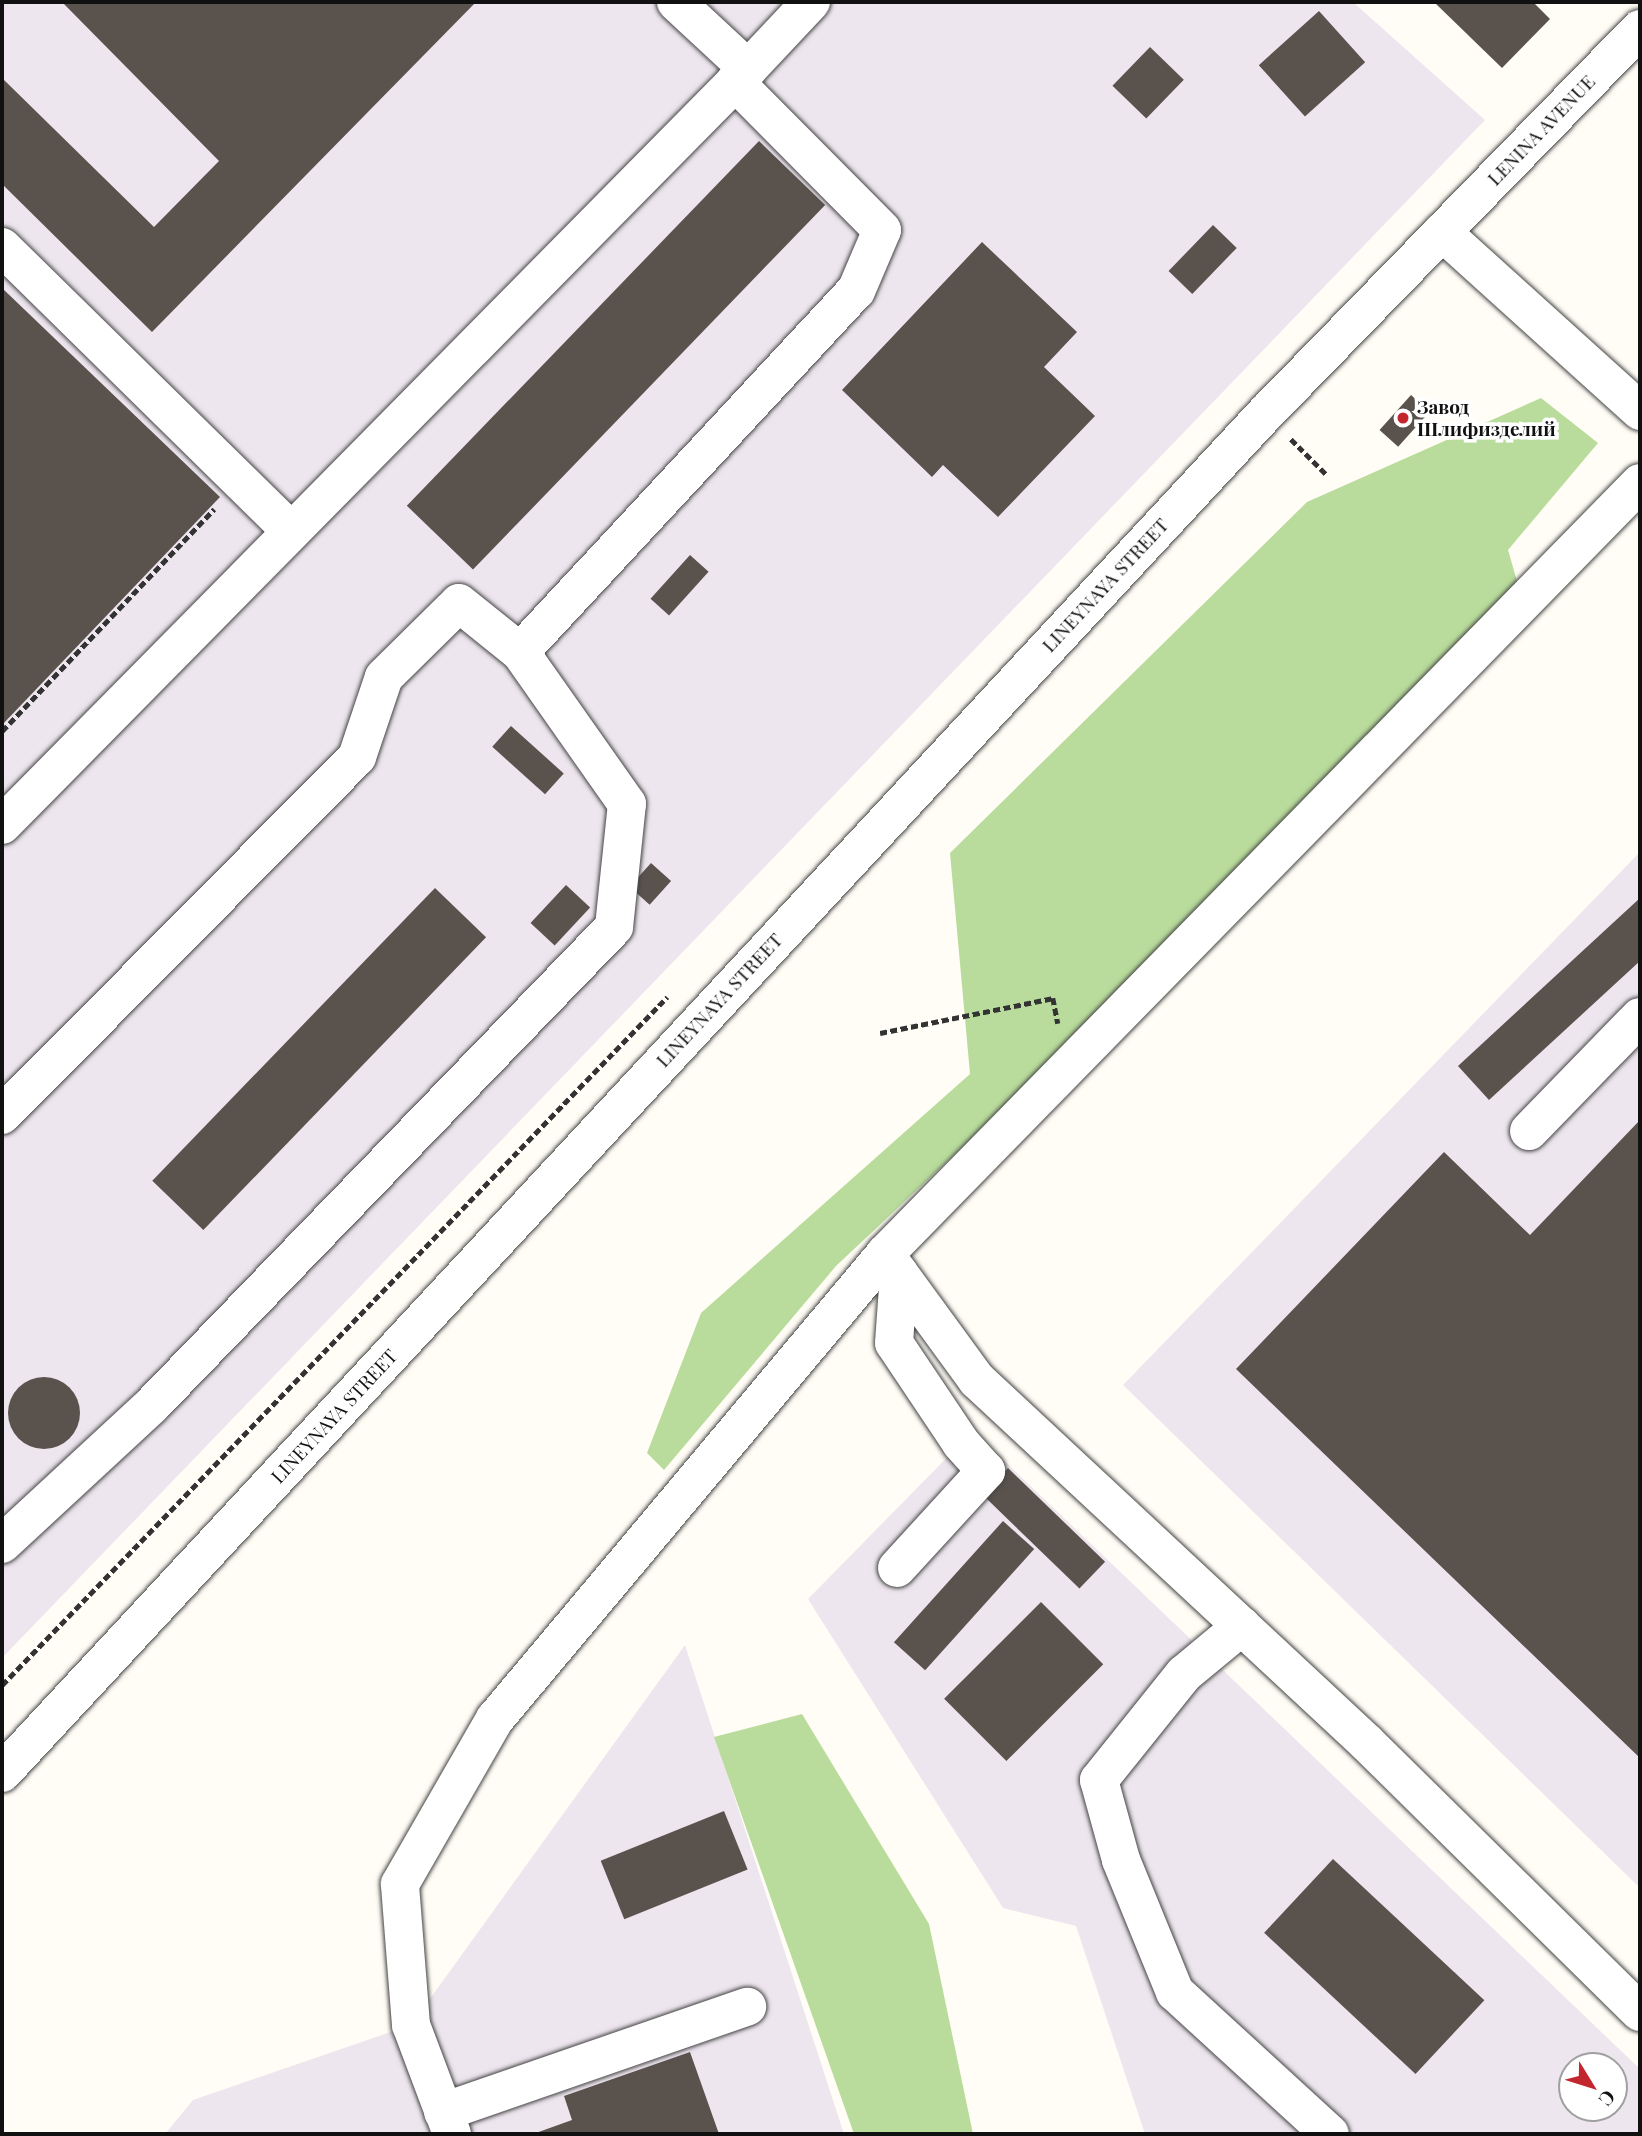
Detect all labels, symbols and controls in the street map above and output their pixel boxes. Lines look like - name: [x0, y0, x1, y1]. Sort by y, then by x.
- street label: LENINA AVENUE: [1482, 70, 1600, 190]
- place label: Завод Шлифизделий: [1417, 396, 1556, 440]
- marker: Завод Шлифизделий: [1395, 410, 1411, 426]
- street label: LINEYNAYA STREET: [1037, 513, 1173, 657]
- street label: LINEYNAYA STREET: [651, 928, 787, 1072]
- street label: LINEYNAYA STREET: [266, 1344, 402, 1488]
- north arrow: [1558, 2052, 1628, 2122]
- text: С: [1594, 2085, 1622, 2112]

